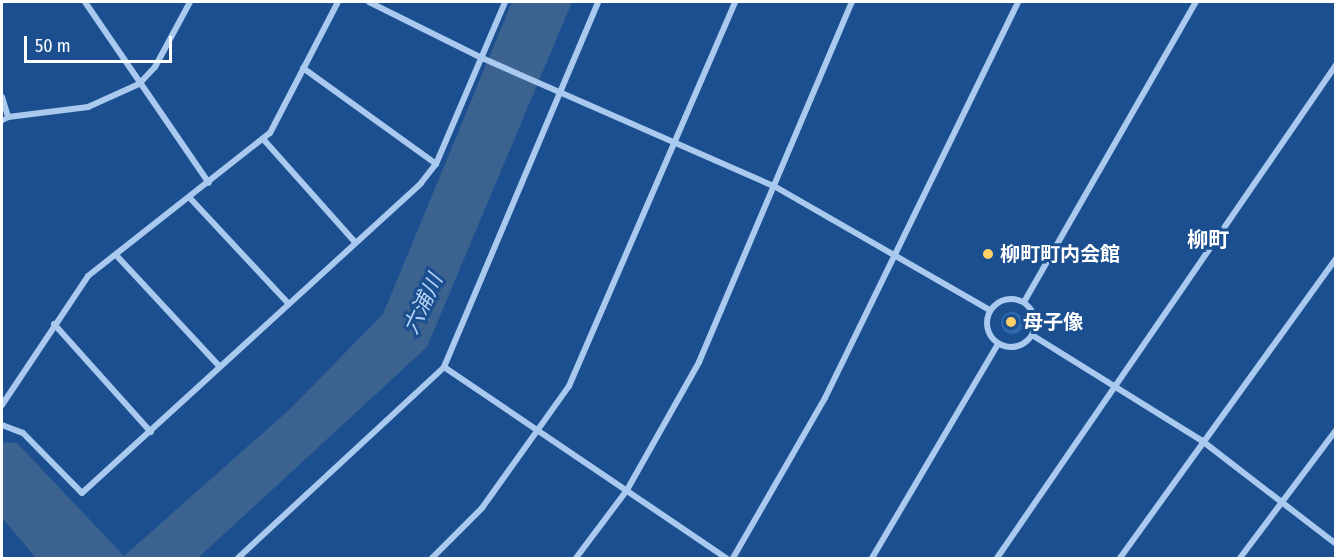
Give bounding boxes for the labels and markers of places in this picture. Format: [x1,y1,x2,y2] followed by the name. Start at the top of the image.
[1000,242,1120,266] place label: 柳町町内会館
[981,247,995,261] marker: 柳町町内会館
[1023,310,1083,334] place label: 母子像
[1004,315,1018,329] marker: 母子像

